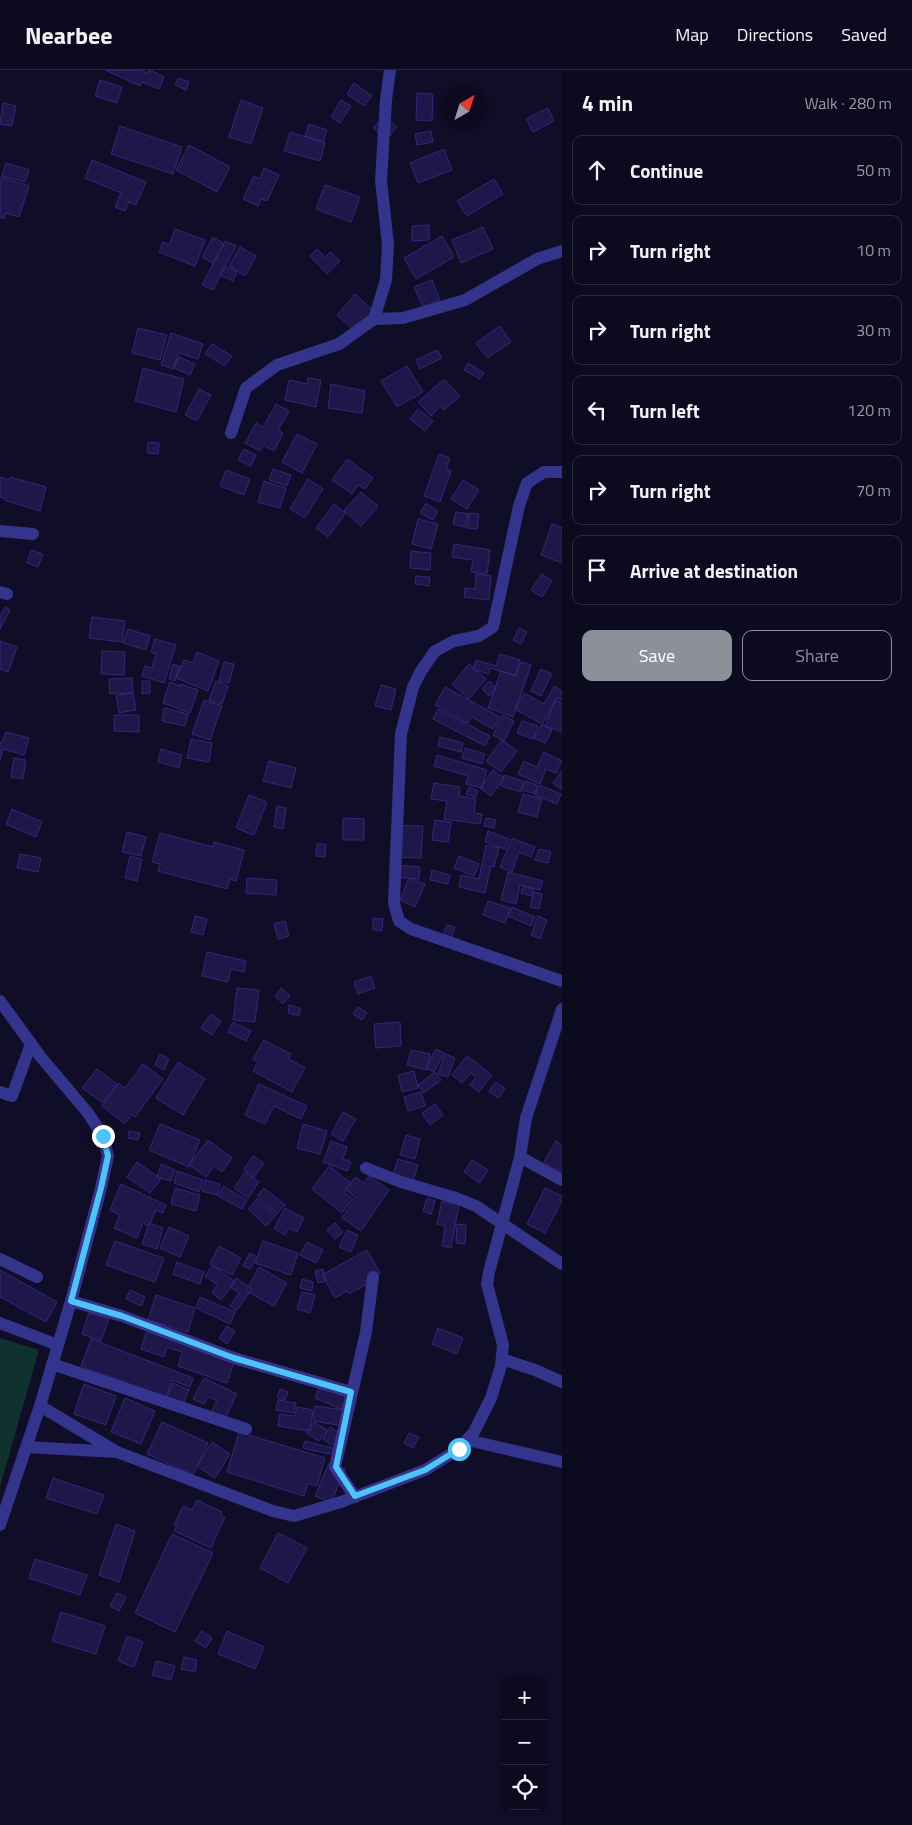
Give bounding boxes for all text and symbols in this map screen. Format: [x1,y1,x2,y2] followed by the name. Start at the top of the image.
[25,17,112,53] text: Nearbee
[675,21,709,48] text: Map
[737,21,813,48] text: Directions
[841,21,887,48] text: Saved
[442,85,487,130] north arrow
[582,87,633,119] text: 4 min
[804,91,892,115] text: Walk · 280 m
[583,156,611,184] icon: ahead
[630,156,703,185] text: Continue
[856,158,891,182] text: 50 m
[583,236,611,264] icon: right
[630,236,711,265] text: Turn right
[856,238,891,262] text: 10 m
[583,316,611,344] icon: right
[630,316,711,345] text: Turn right
[856,318,891,342] text: 30 m
[583,396,611,424] icon: left
[630,396,700,425] text: Turn left
[847,398,891,422] text: 120 m
[583,476,611,504] icon: right
[630,476,711,505] text: Turn right
[856,478,891,502] text: 70 m
[583,556,611,584] icon: arrive
[630,556,798,585] text: Arrive at destination
[582,630,732,681] button: Save
[742,630,892,681] button: Share
[92,1125,115,1148] route end
[448,1438,471,1461] route start
[502,1675,547,1810] map controls
[502,1675,547,1720] button: +
[502,1720,547,1765] button: −
[502,1765,547,1810] button: locate

